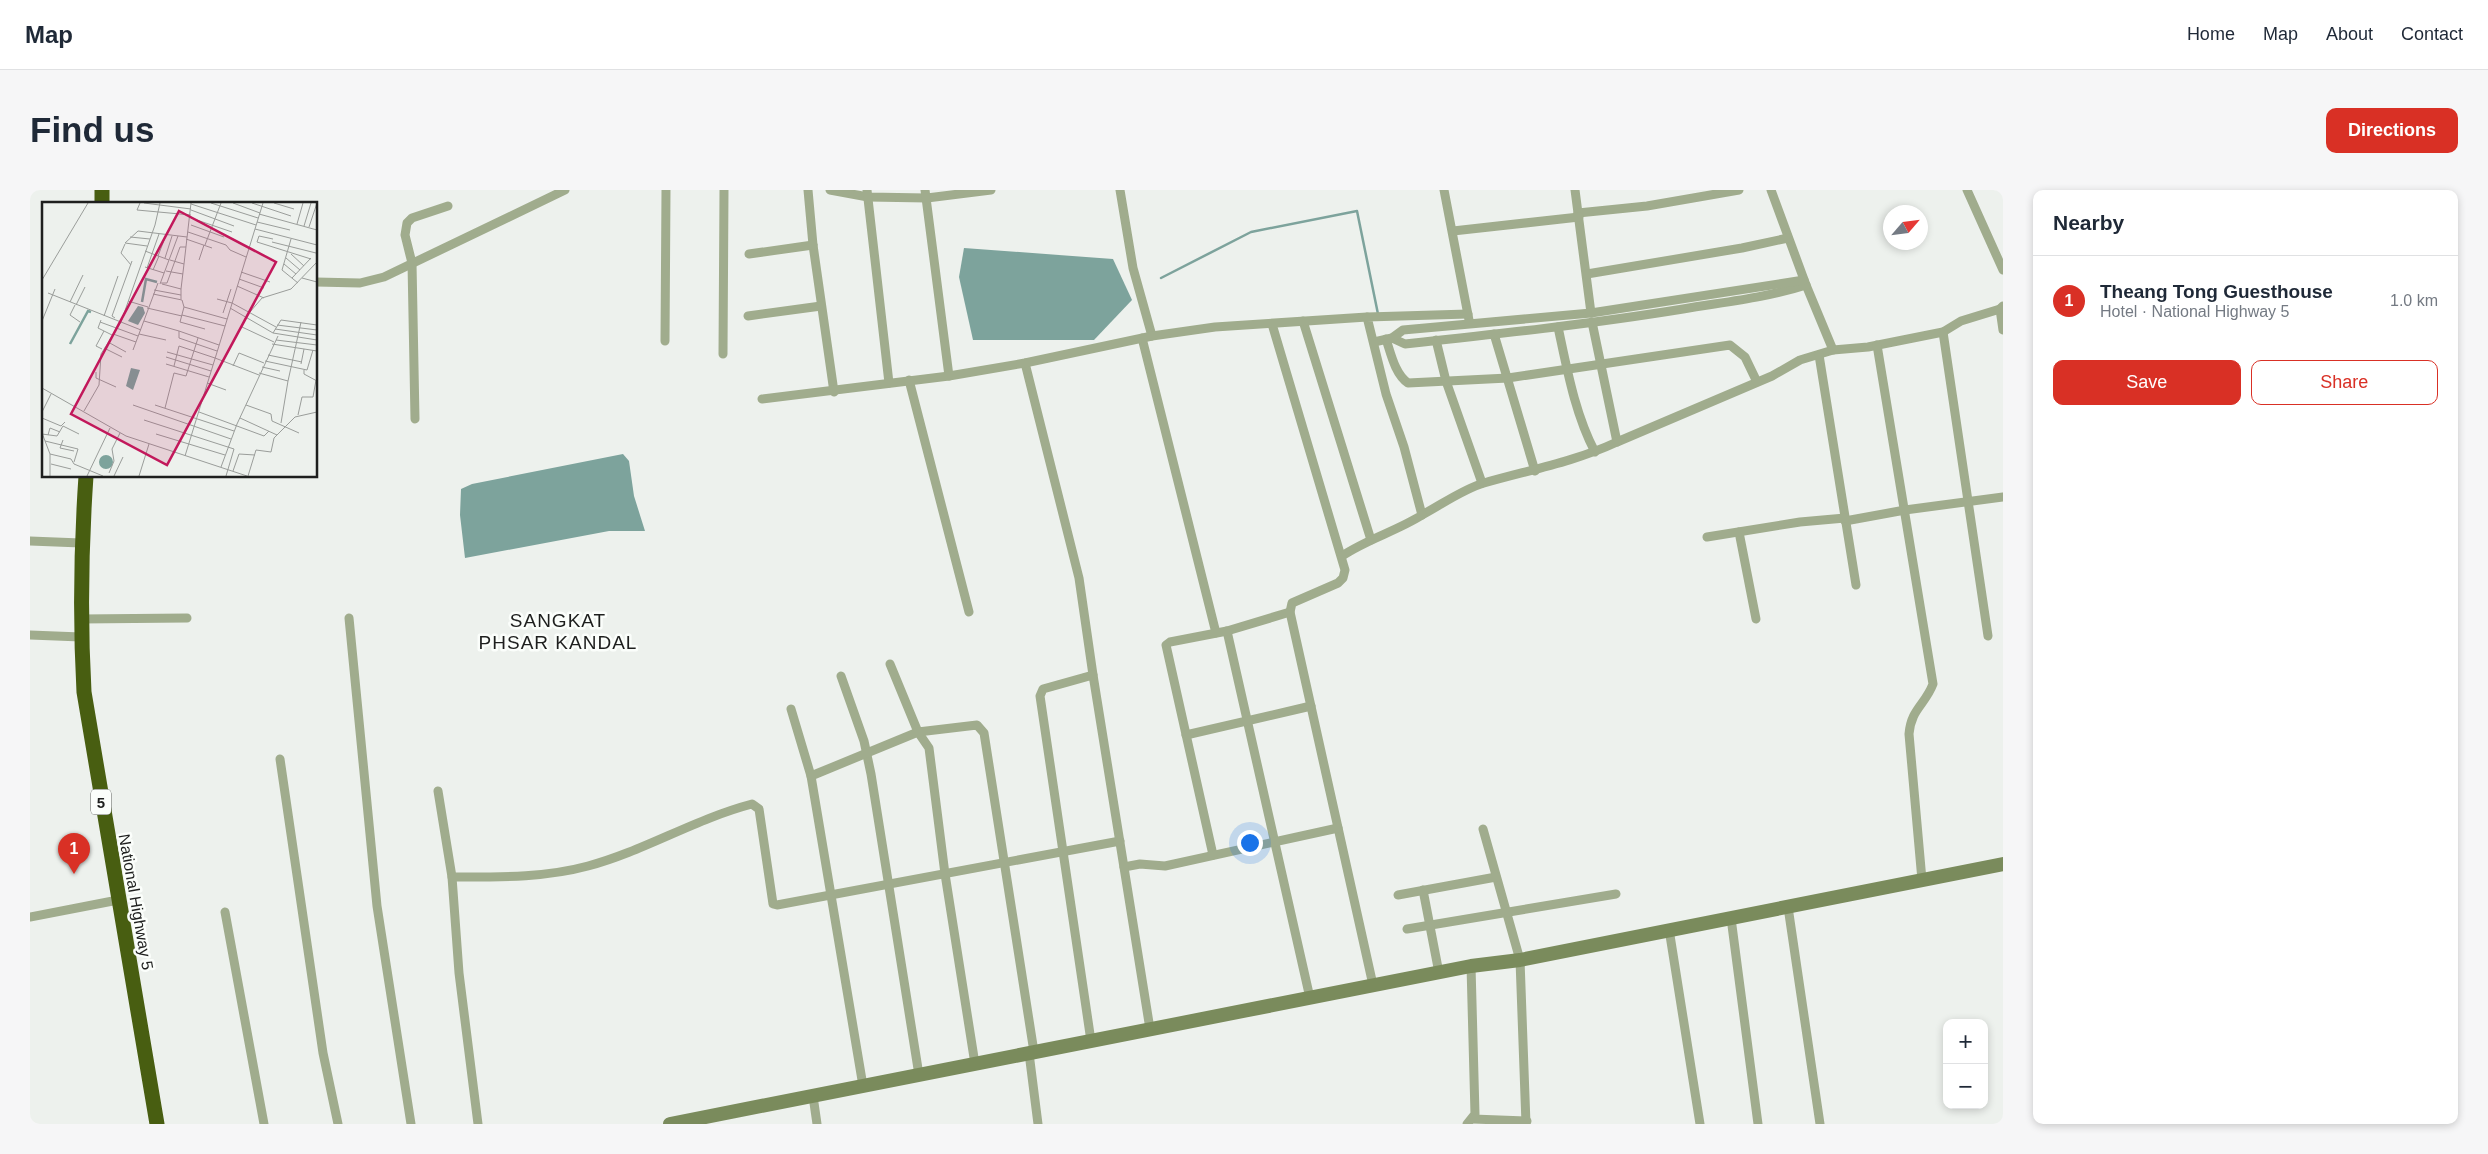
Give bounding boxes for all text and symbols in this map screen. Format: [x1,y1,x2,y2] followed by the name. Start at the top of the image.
[25,21,73,48] text: Map
[2187,24,2235,44] text: Home
[2263,24,2298,44] text: Map
[2326,24,2373,44] text: About
[2401,24,2463,44] text: Contact
[2326,108,2458,153] button: Directions
[30,110,154,149] text: Find us
[42,202,318,478] inset map
[1883,205,1928,250] north arrow
[2053,211,2124,234] text: Nearby
[2100,281,2333,302] text: Theang Tong Guesthouse
[2065,292,2073,309] text: 1
[2390,292,2438,309] text: 1.0 km
[2100,303,2289,320] text: Hotel · National Highway 5
[2053,360,2241,405] button: Save
[2251,360,2438,405] button: Share
[479,610,637,653] district label: SANGKAT PHSAR KANDAL
[91,790,111,814] road number: 5
[1237,830,1263,856] your location
[58,833,90,874] pin: 1
[116,833,156,971] street label: National Highway 5
[1943,1019,1988,1109] map controls
[1943,1019,1988,1064] button: +
[1943,1064,1988,1109] button: −

